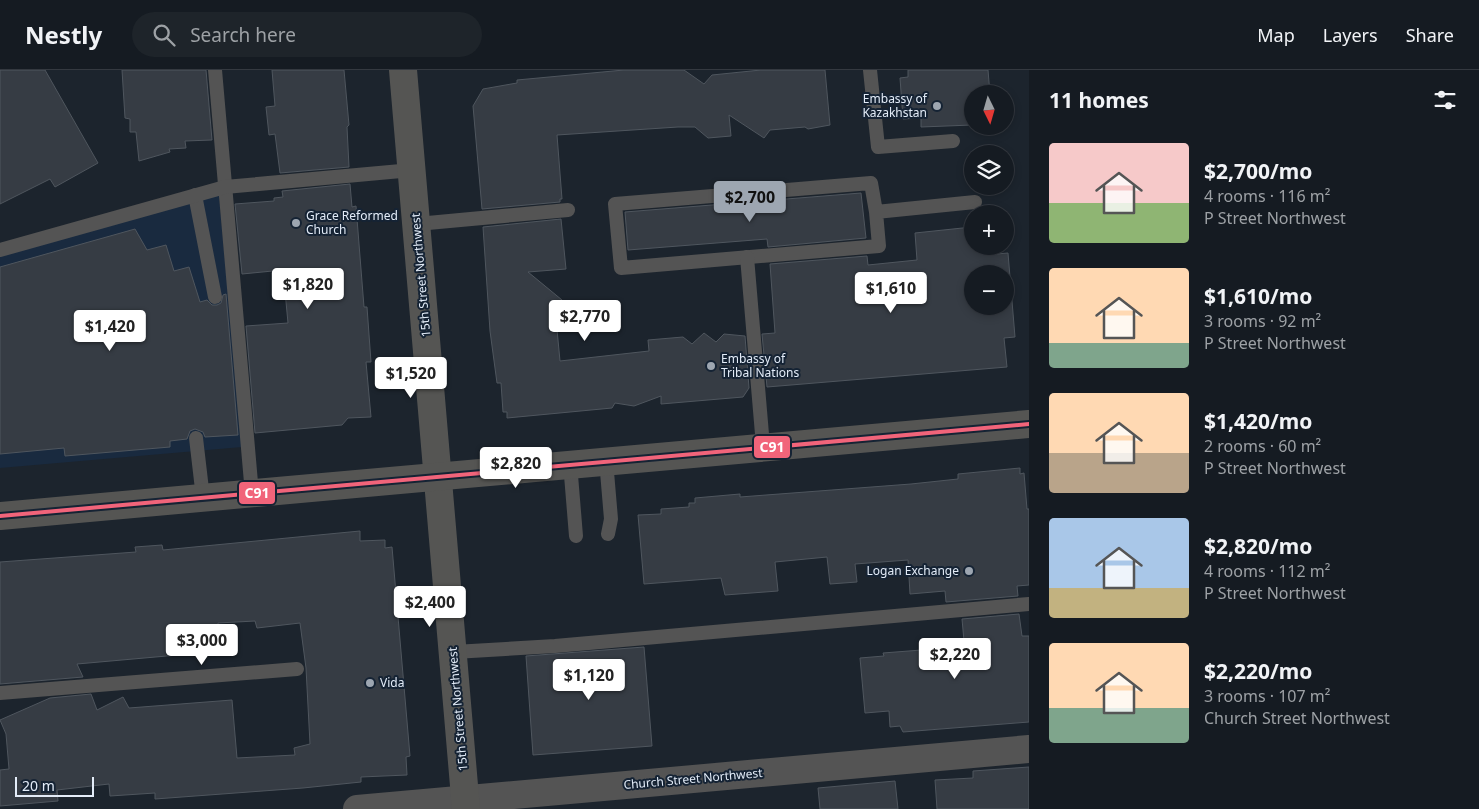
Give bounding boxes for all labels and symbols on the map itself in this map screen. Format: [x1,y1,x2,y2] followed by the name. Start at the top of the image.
[964,85,1014,135] north arrow
[862,90,928,121] place label: Embassy of Kazakhstan
[931,100,943,112] marker: Embassy of Kazakhstan
[709,180,791,223] pin: $2,700
[306,207,398,238] place label: Grace Reformed Church
[407,212,434,338] street label: 15th Street Northwest
[290,217,302,229] marker: Grace Reformed Church
[267,268,349,310] pin: $1,820
[850,272,932,314] pin: $1,610
[544,300,626,342] pin: $2,770
[69,310,151,352] pin: $1,420
[721,350,799,381] place label: Embassy of Tribal Nations
[370,356,452,399] pin: $1,520
[705,360,717,372] marker: Embassy of Tribal Nations
[753,435,791,459] line badge: C91
[759,437,785,456] text: C91
[475,446,557,489] pin: $2,820
[238,481,276,505] line badge: C91
[244,483,270,502] text: C91
[867,562,959,579] place label: Logan Exchange
[963,565,975,577] marker: Logan Exchange
[389,586,471,628] pin: $2,400
[161,624,243,666] pin: $3,000
[914,638,996,680] pin: $2,220
[444,646,471,772] street label: 15th Street Northwest
[548,658,630,701] pin: $1,120
[380,674,404,691] place label: Vida
[364,677,376,689] marker: Vida
[623,764,764,793] street label: Church Street Northwest
[15,774,94,797] scale bar

